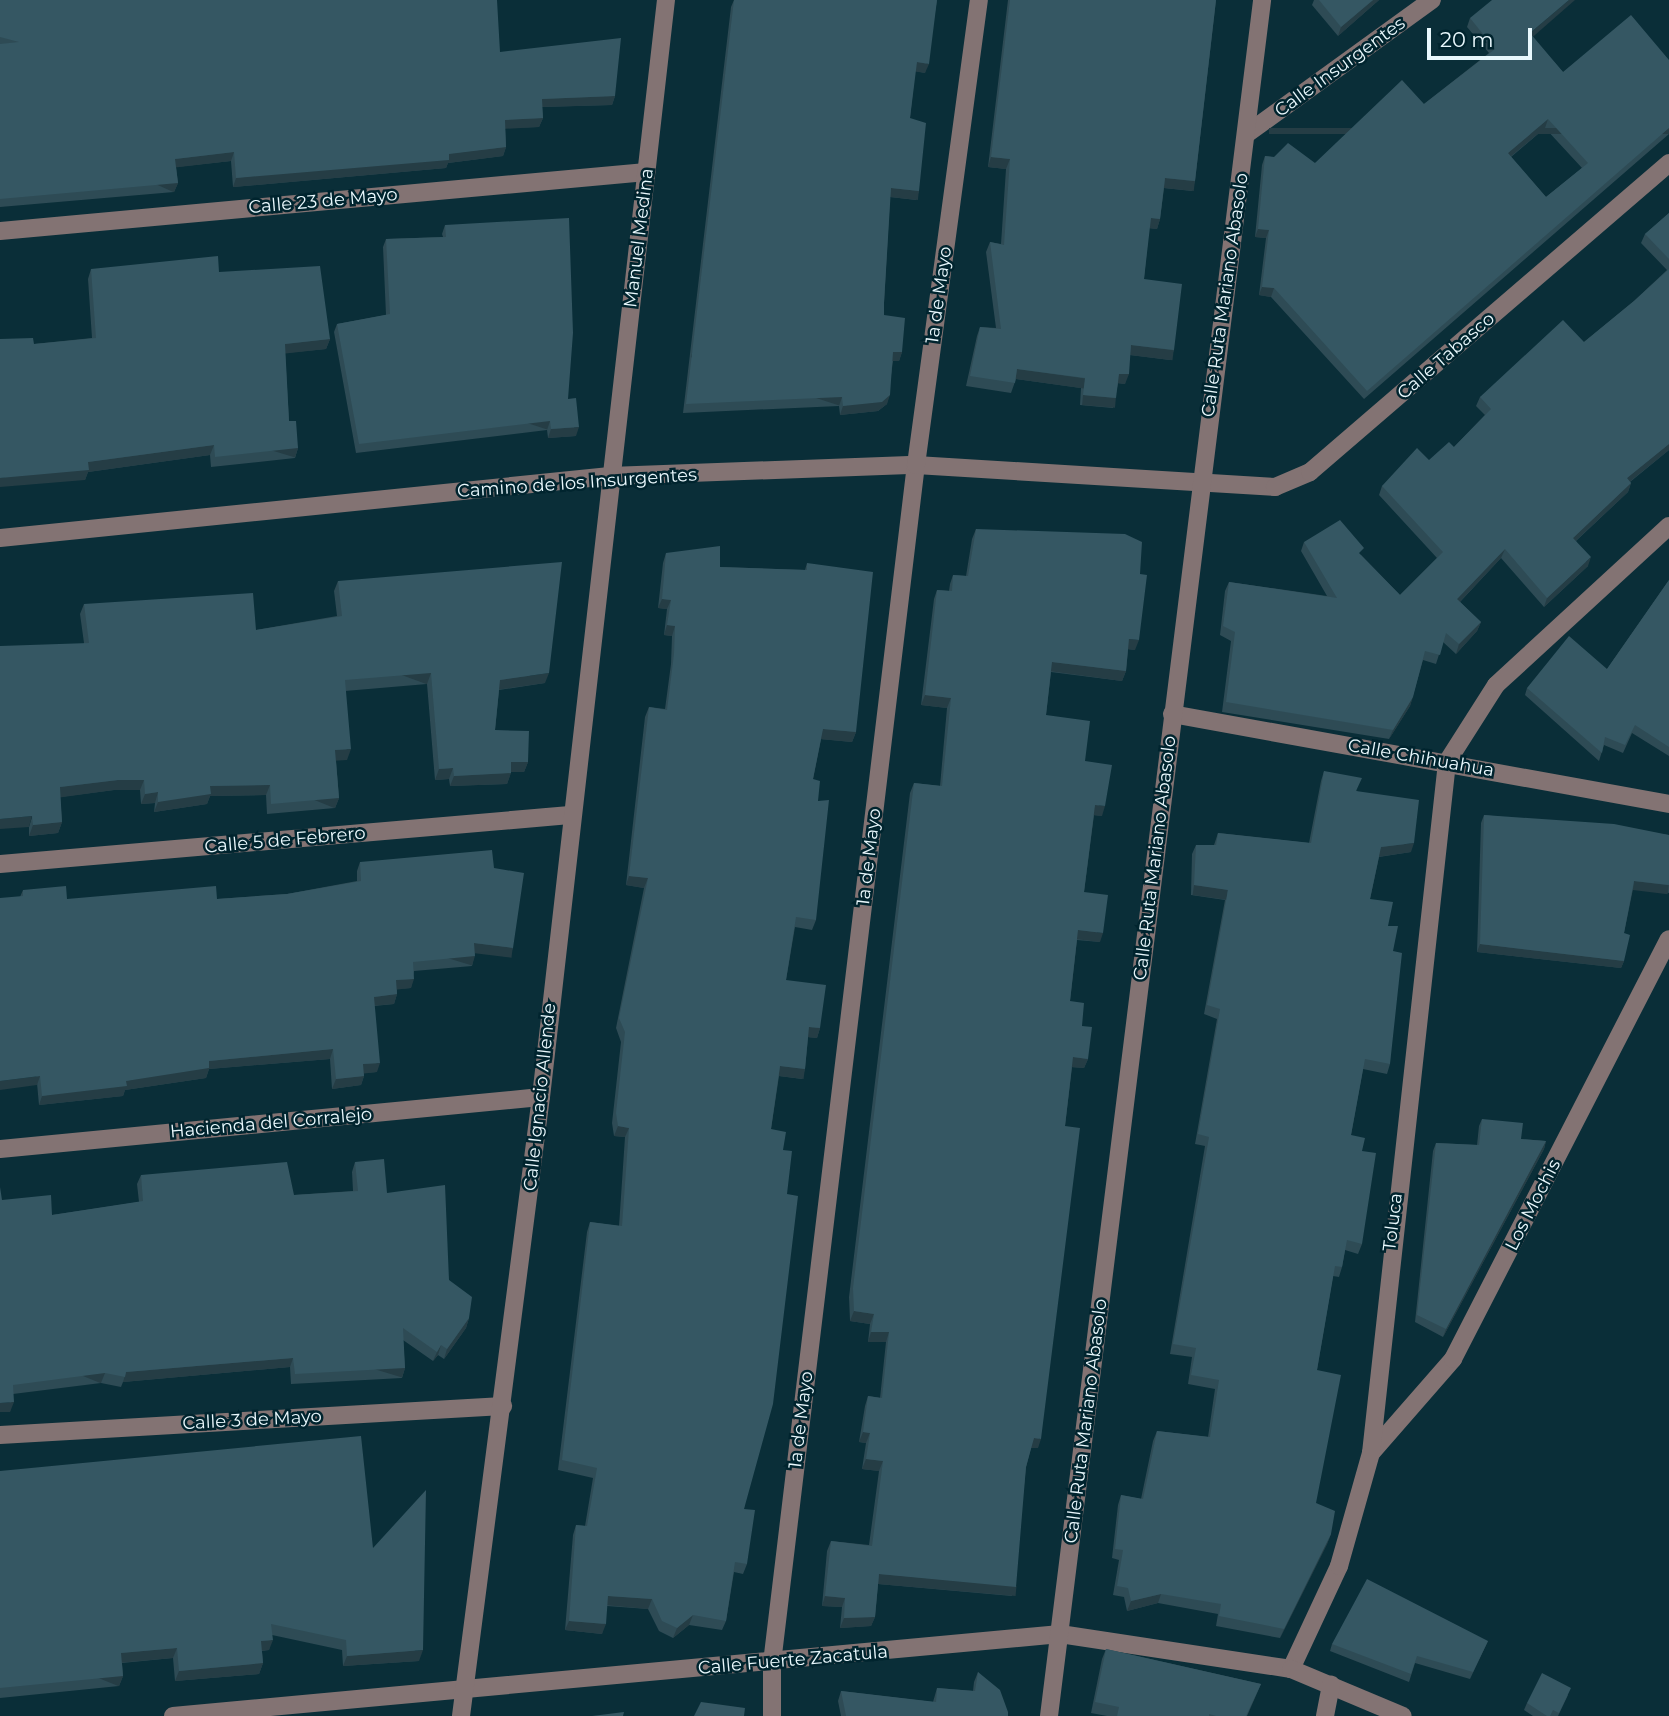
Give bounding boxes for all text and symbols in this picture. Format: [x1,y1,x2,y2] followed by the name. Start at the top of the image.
[1271,12,1409,122] street label: Calle Insurgentes
[1431,14,1536,58] scale bar
[1440,27,1494,52] text: 20 m
[620,167,658,309] street label: Manuel Medina
[1197,172,1253,418] street label: Calle Ruta Mariano Abasolo
[248,184,398,218] street label: Calle 23 de Mayo
[921,245,957,345] street label: 1a de Mayo
[1393,308,1499,404] street label: Calle Tabasco
[456,464,698,502] street label: Camino de los Insurgentes
[1129,734,1181,982] street label: Calle Ruta Mariano Abasolo
[1346,735,1496,781] street label: Calle Chihuahua
[852,807,886,907] street label: 1a de Mayo
[204,822,366,858] street label: Calle 5 de Febrero
[519,1002,561,1192] street label: Calle Ignacio Allende
[169,1103,373,1143] street label: Hacienda del Corralejo
[1501,1156,1565,1254] street label: Los Mochis
[1379,1192,1407,1252] street label: Toluca
[1060,1297,1112,1545] street label: Calle Ruta Mariano Abasolo
[784,1370,818,1470] street label: 1a de Mayo
[182,1406,322,1434] street label: Calle 3 de Mayo
[697,1641,889,1679] street label: Calle Fuerte Zacatula

